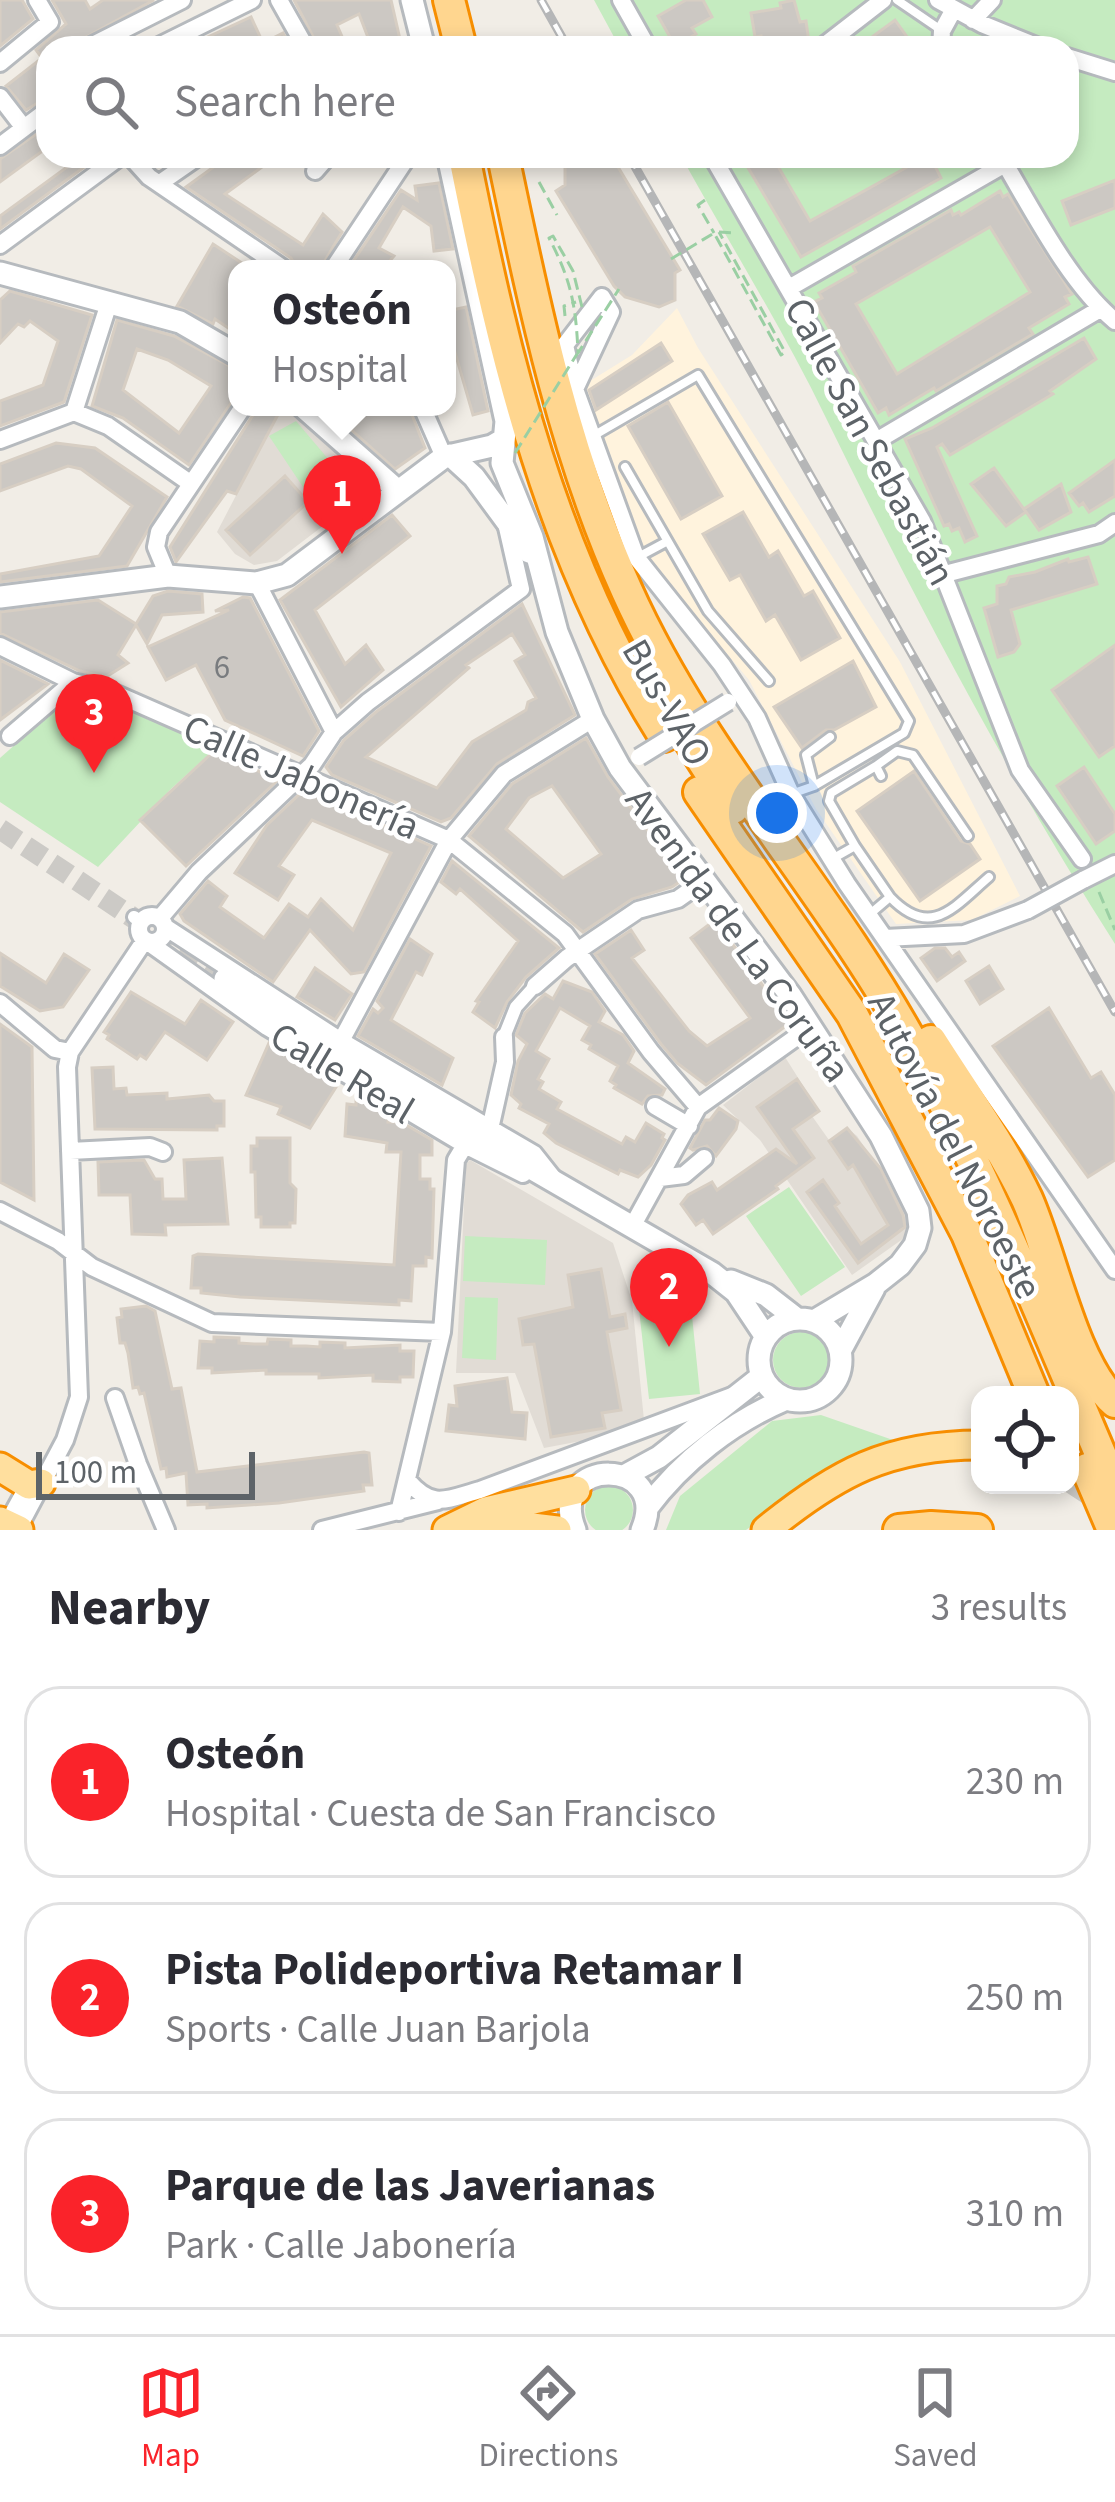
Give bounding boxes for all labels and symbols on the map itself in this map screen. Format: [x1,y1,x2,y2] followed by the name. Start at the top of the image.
[770,288,969,596] street label: Calle San Sebastián
[303,455,381,554] pin: 1
[607,629,725,777] street label: Bus-VAO
[214,644,230,691] house number: 6
[55,674,133,773] pin: 3
[174,701,428,855] street label: Calle Jabonería
[611,776,864,1094] street label: Avenida de La Coruña
[747,783,807,843] your location
[853,983,1056,1309] street label: Autovía del Noroeste
[259,1009,425,1139] street label: Calle Real
[630,1248,708,1347] pin: 2
[36,1446,255,1499] scale bar

